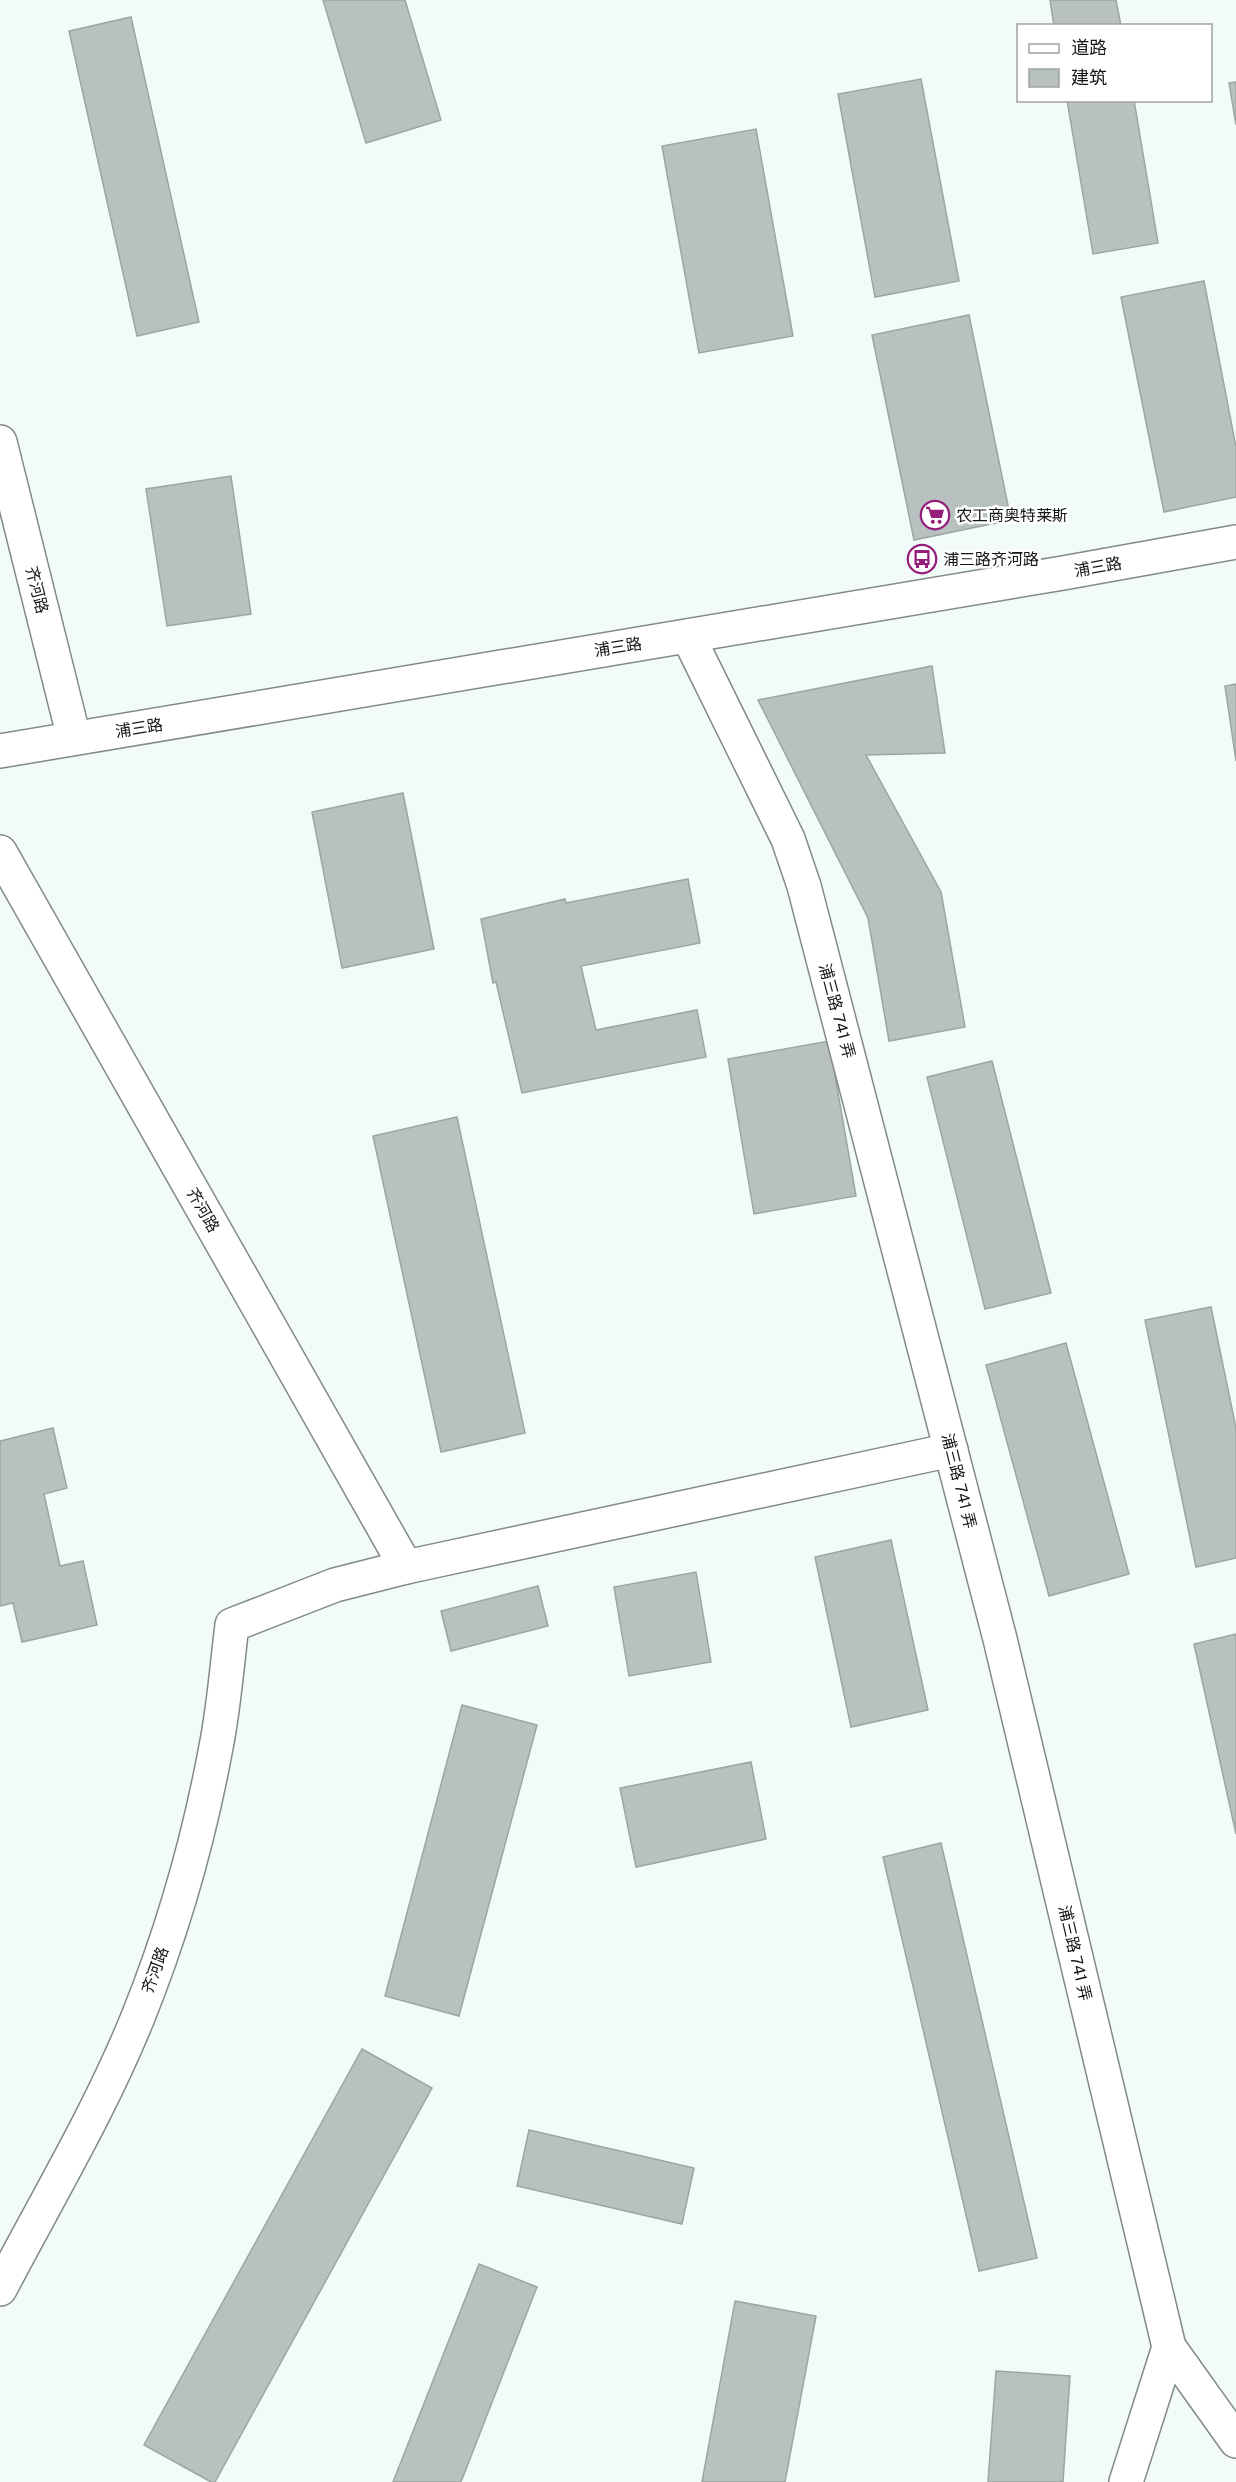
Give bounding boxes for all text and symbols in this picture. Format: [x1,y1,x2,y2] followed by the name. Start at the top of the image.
[1017,24,1212,102] legend
[1071,37,1107,58] text: 道路
[1071,67,1107,88] text: 建筑
[919,499,951,531] supermarket icon: 农工商奥特莱斯
[956,506,1068,525] place label: 农工商奥特莱斯
[906,543,938,575] bus stop icon: 浦三路齐河路
[943,550,1039,569] place label: 浦三路齐河路
[1073,553,1123,581] street label: 浦三路
[22,564,52,616] street label: 齐河路
[593,634,643,660] street label: 浦三路
[114,715,164,741] street label: 浦三路
[815,961,859,1061] street label: 浦三路 741 弄
[183,1184,223,1236] street label: 齐河路
[938,1431,980,1531] street label: 浦三路 741 弄
[1055,1903,1095,2003] street label: 浦三路 741 弄
[138,1944,172,1996] street label: 齐河路

